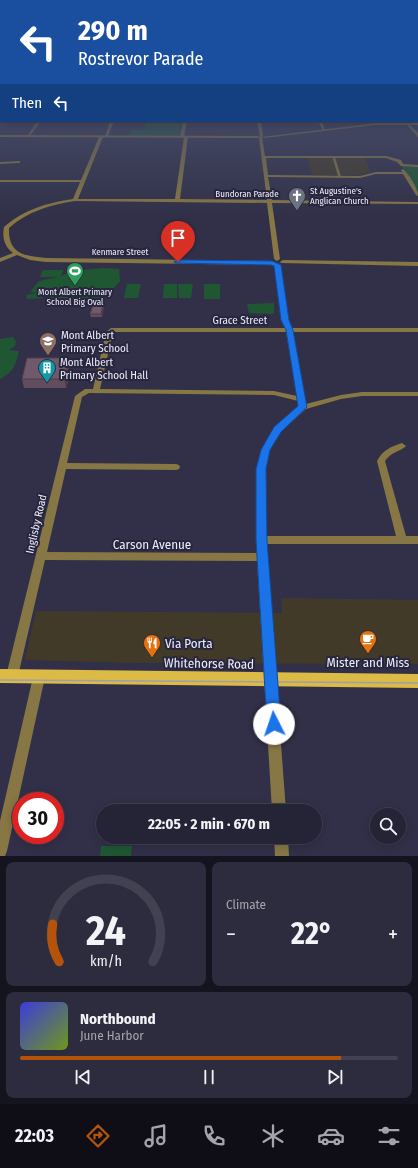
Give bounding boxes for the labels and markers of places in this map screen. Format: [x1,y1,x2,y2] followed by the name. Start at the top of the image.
[287,186,307,211] church icon: St Augustine's Anglican Church
[310,186,369,206] place label: St Augustine's Anglican Church
[161,221,195,262] pin
[65,261,85,286] sports icon: Mont Albert Primary School Big Oval
[38,287,112,307] place label: Mont Albert Primary School Big Oval
[61,329,129,355] place label: Mont Albert Primary School
[38,331,58,356] school or university icon: Mont Albert Primary School
[60,356,148,382] place label: Mont Albert Primary School Hall
[37,358,57,383] building icon: Mont Albert Primary School Hall
[358,629,378,654] cafe icon: Mister and Miss
[142,633,162,658] restaurant icon: Via Porta
[165,636,213,651] place label: Via Porta
[327,655,410,670] place label: Mister and Miss

